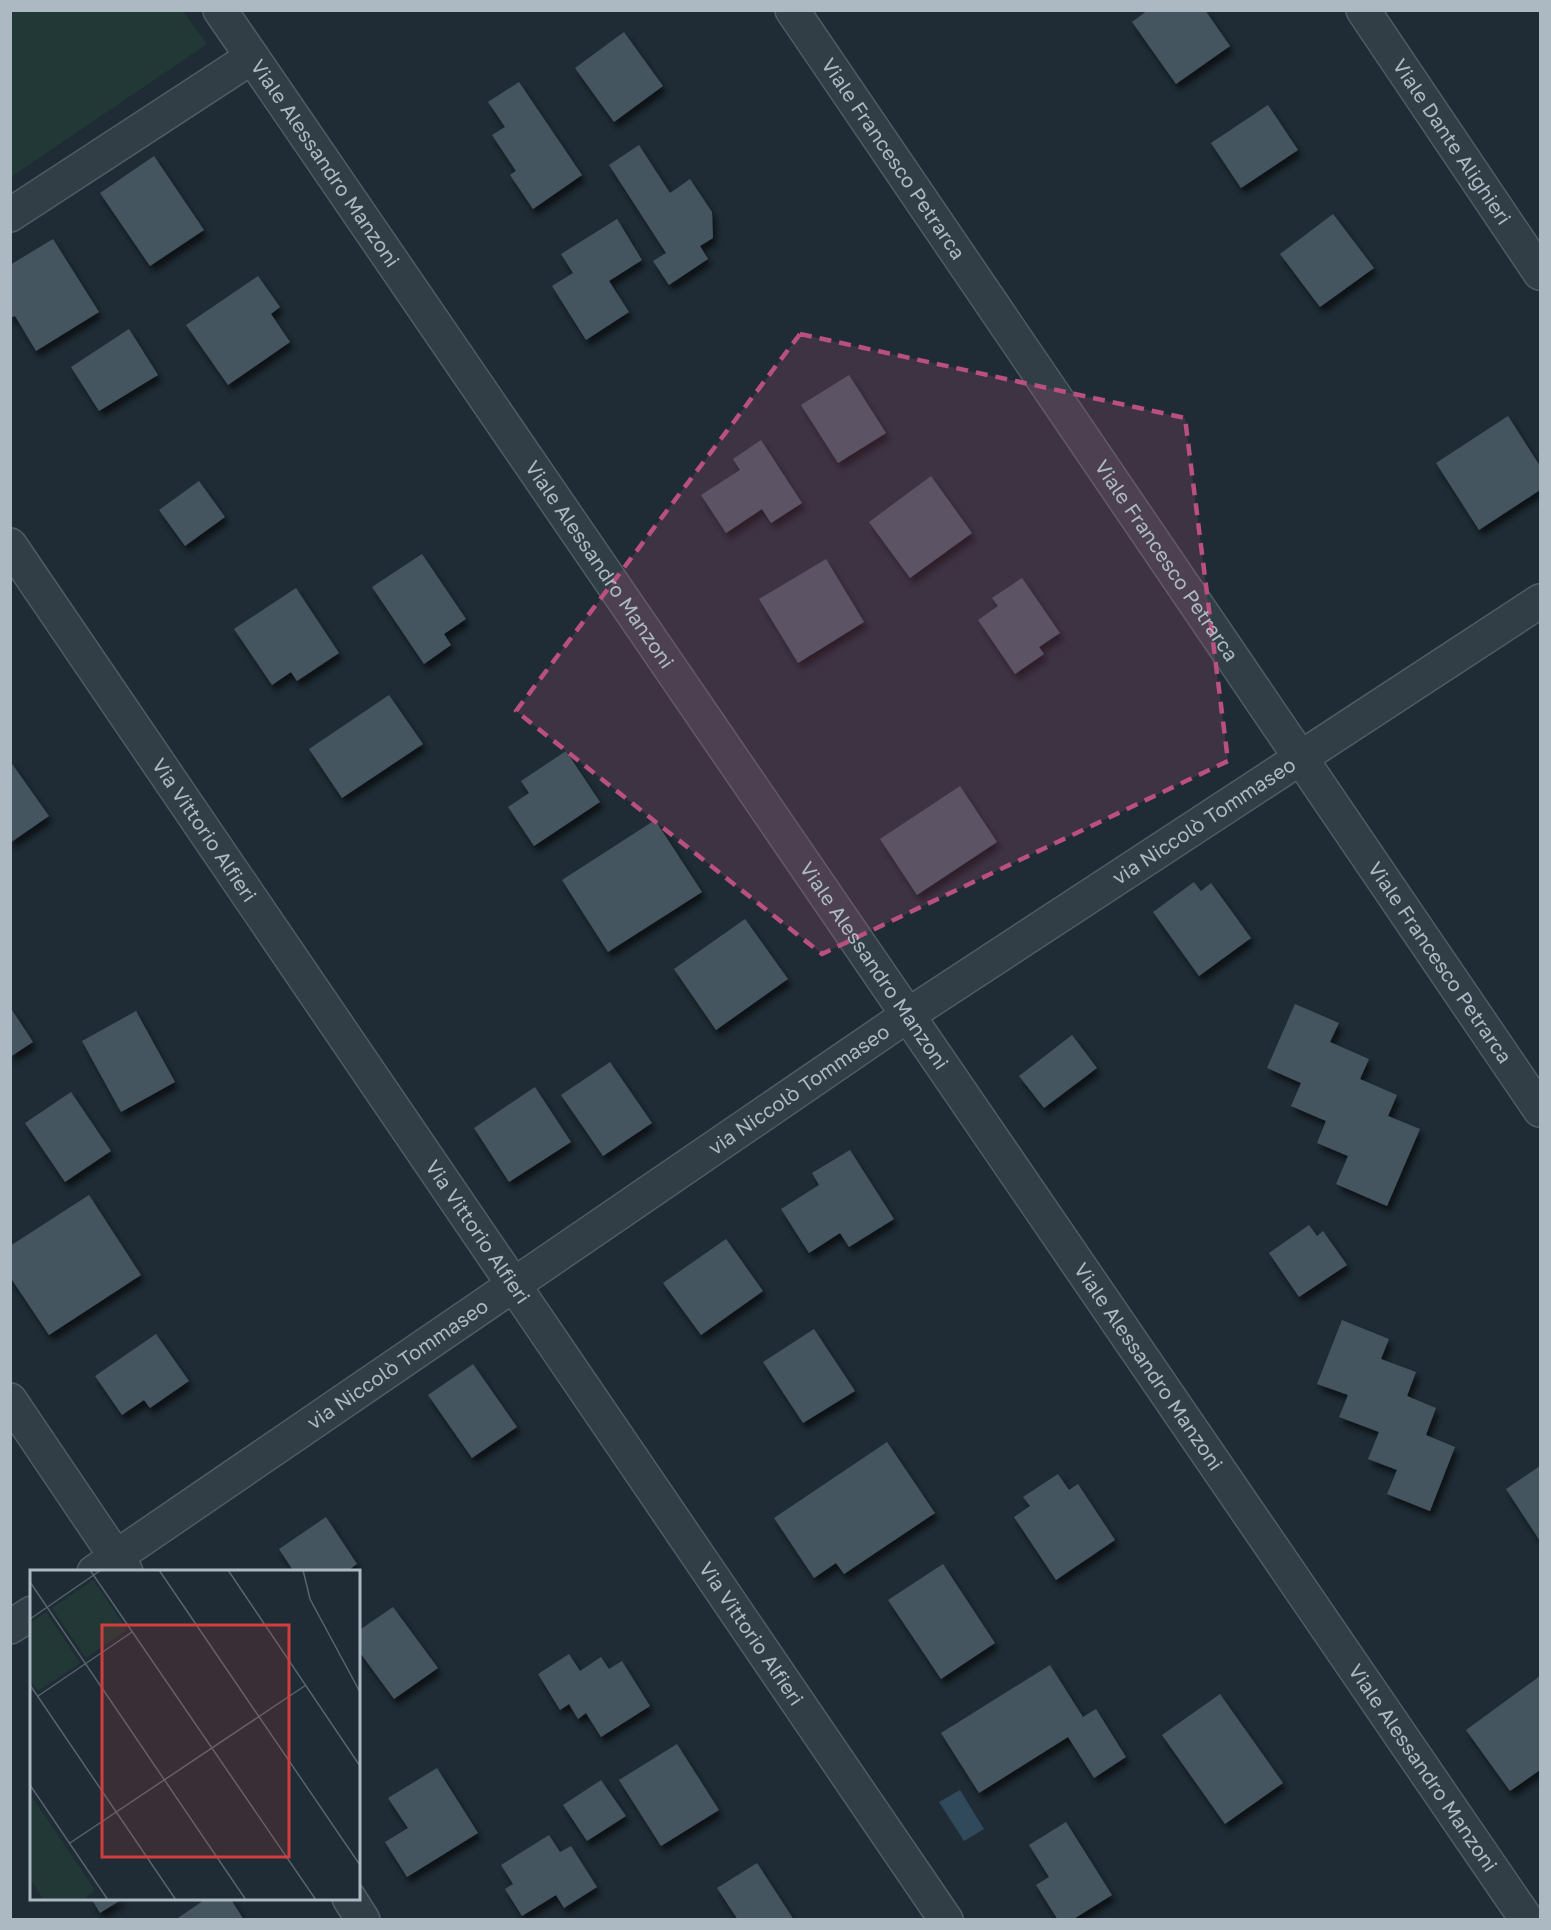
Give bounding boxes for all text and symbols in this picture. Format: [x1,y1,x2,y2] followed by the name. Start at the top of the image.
[817,53,971,264] street label: Viale Francesco Petrarca
[1388,54,1517,229] street label: Viale Dante Alighieri
[246,55,405,271] street label: Viale Alessandro Manzoni
[1090,455,1244,665] street label: Viale Francesco Petrarca
[521,456,680,672] street label: Viale Alessandro Manzoni
[1107,752,1299,889] street label: via Niccolò Tommaseo
[148,753,262,906] street label: Via Vittorio Alfieri
[795,857,954,1073] street label: Viale Alessandro Manzoni
[1364,857,1518,1067] street label: Viale Francesco Petrarca
[703,1019,893,1159] street label: via Niccolò Tommaseo
[421,1155,536,1308] street label: Via Vittorio Alfieri
[1070,1258,1229,1475] street label: Viale Alessandro Manzoni
[302,1293,492,1434] street label: via Niccolò Tommaseo
[695,1557,809,1709] street label: Via Vittorio Alfieri
[30,1570,360,1900] inset map
[1344,1659,1503,1876] street label: Viale Alessandro Manzoni

